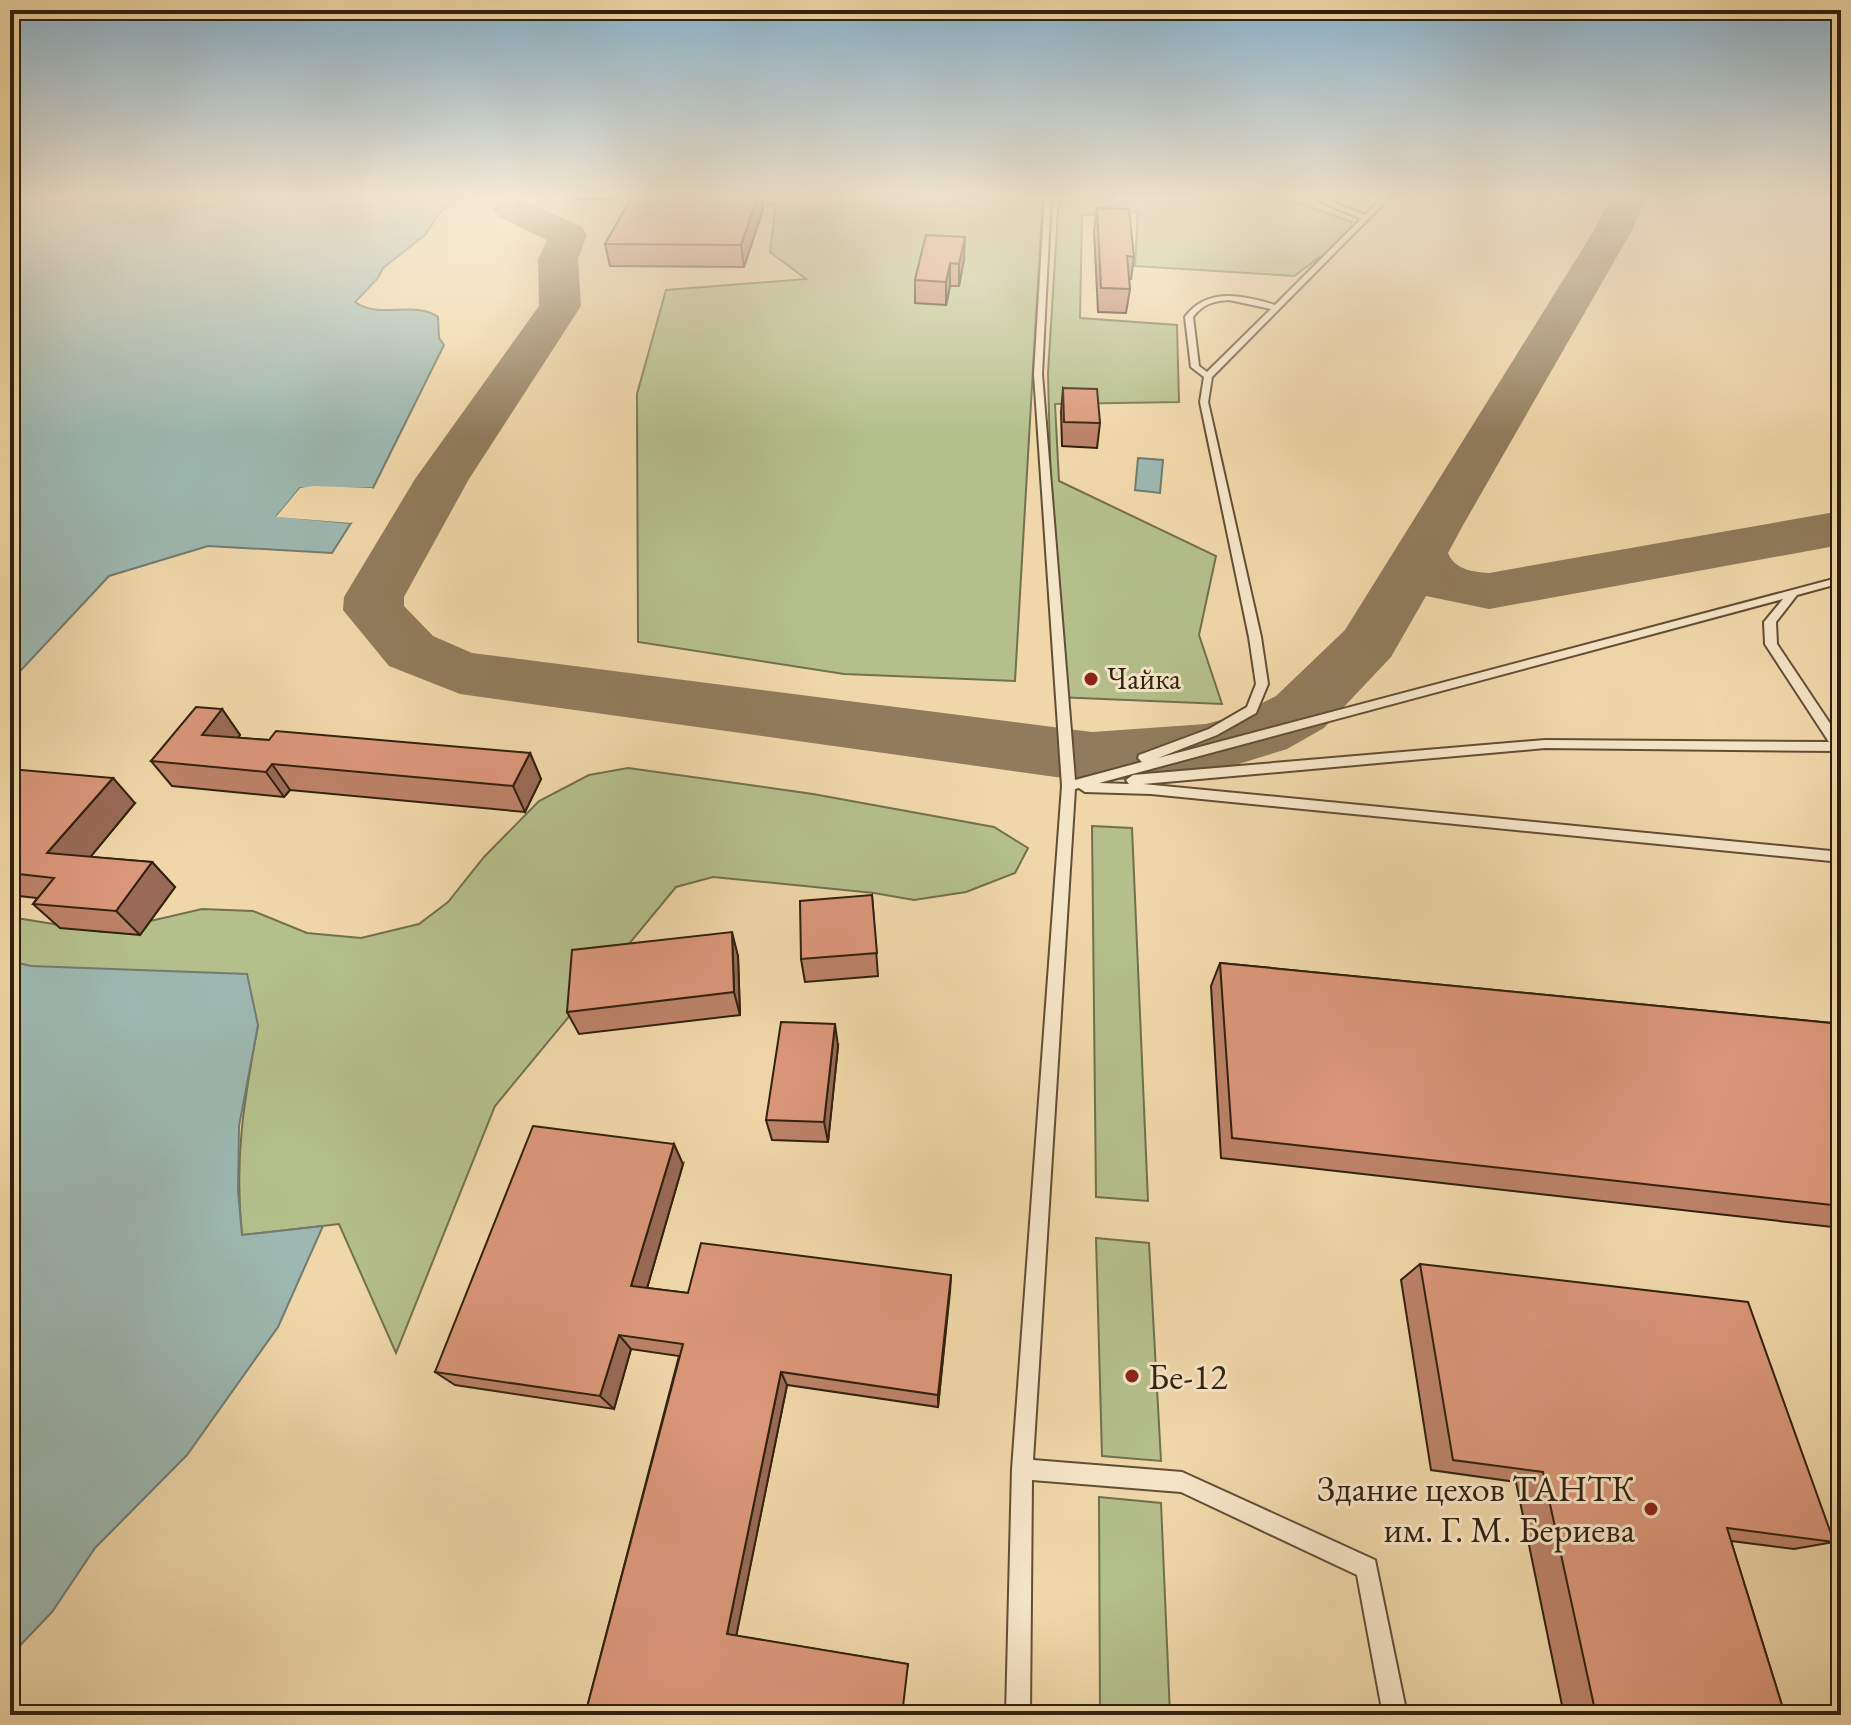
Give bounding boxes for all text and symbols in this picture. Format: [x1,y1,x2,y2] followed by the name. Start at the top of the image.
[1107,659,1181,698] place label: Чайка
[1082,670,1100,688] marker: Чайка
[1148,1353,1228,1400] place label: Бе-12
[1123,1367,1141,1385] marker: Бе-12
[1317,1465,1636,1553] place label: Здание цехов ТАНТК им. Г. М. Бериева
[1642,1500,1660,1518] marker: Здание цехов ТАНТК им. Г. М. Бериева

